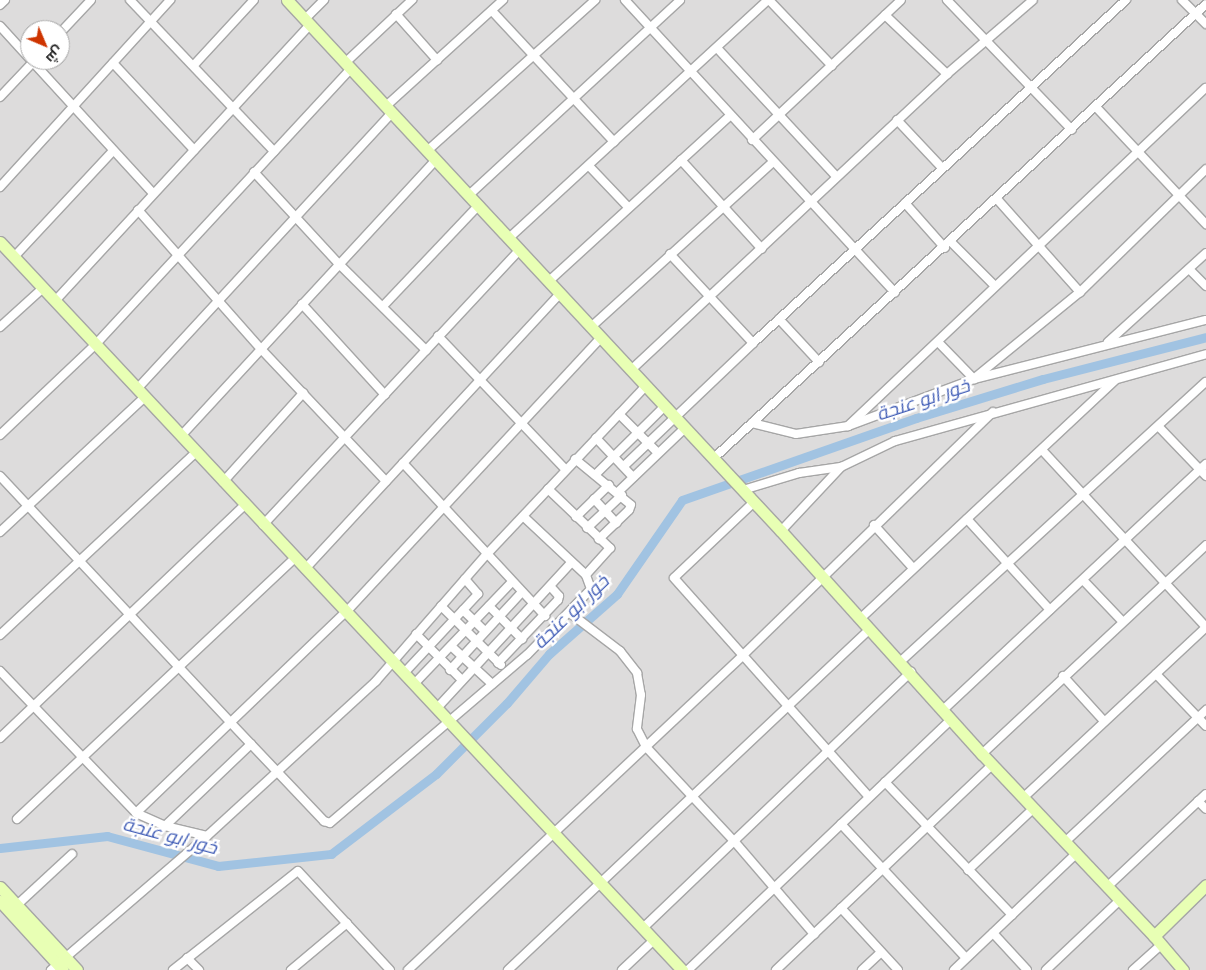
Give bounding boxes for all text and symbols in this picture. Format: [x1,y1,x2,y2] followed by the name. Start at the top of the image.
[20,20,70,70] north arrow
[42,42,68,68] text: ش
[873,374,973,426] water label: خور ابو عنجة
[528,570,614,654] water label: خور ابو عنجة
[120,812,220,860] water label: خور ابو عنجة

